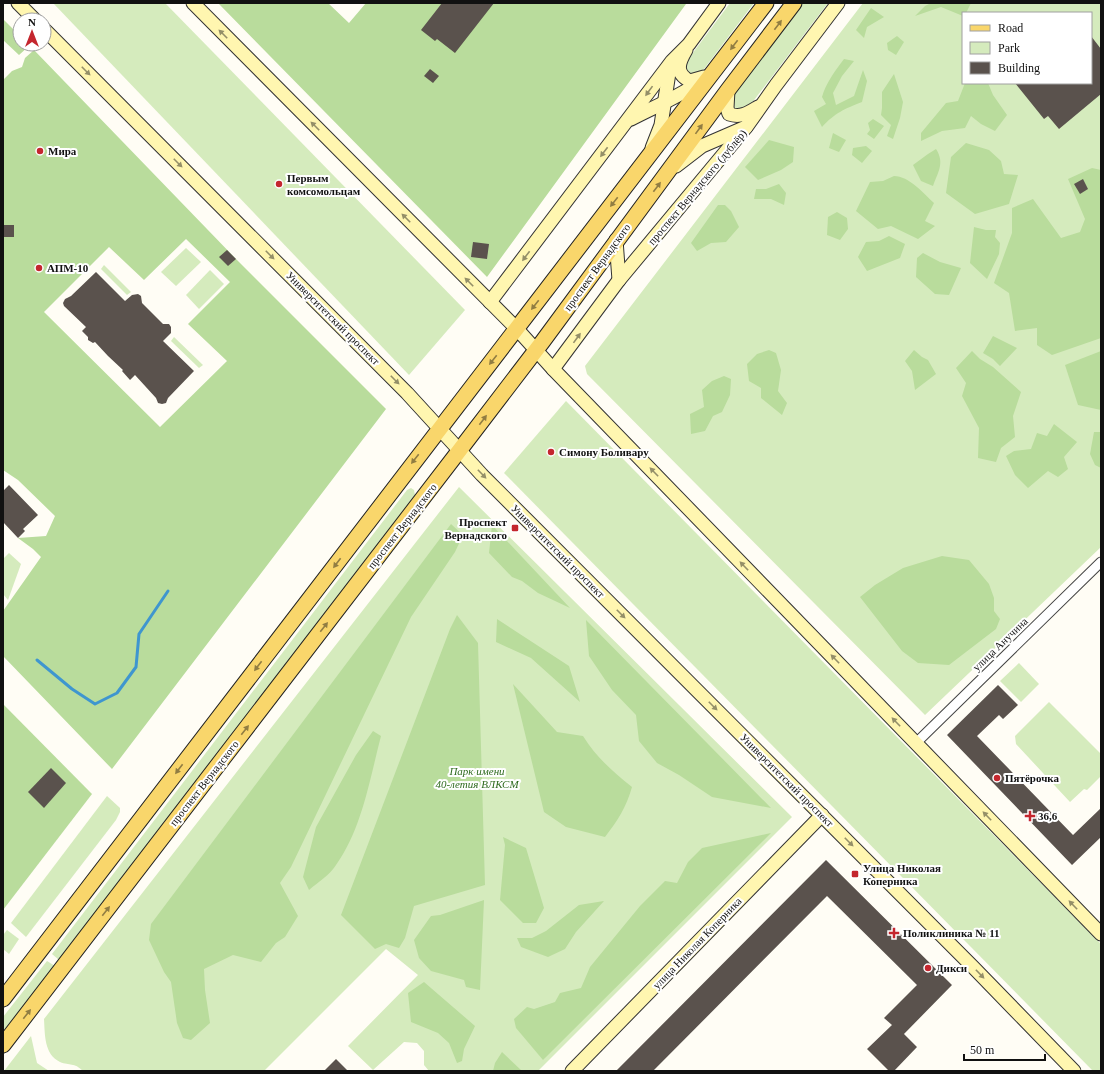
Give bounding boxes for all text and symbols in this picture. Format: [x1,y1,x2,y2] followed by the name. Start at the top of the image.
[12,12,52,52] north arrow
[962,12,1092,84] legend
[28,16,36,28] text: N
[773,20,782,31] one-way arrow
[998,21,1023,35] text: Road
[218,29,228,38] one-way arrow
[730,40,738,51] one-way arrow
[998,41,1020,55] text: Park
[998,61,1040,75] text: Building
[81,66,91,76] one-way arrow
[646,86,654,96] one-way arrow
[310,121,320,131] one-way arrow
[695,124,703,134] one-way arrow
[645,127,750,248] street label: проспект Вернадского (дублёр)
[48,145,77,157] place label: Мира
[35,146,45,156] marker: Мира
[600,147,608,158] one-way arrow
[173,158,183,168] one-way arrow
[287,172,361,197] place label: Первым комсомольцам
[274,179,284,189] marker: Первым комсомольцам
[653,181,661,192] one-way arrow
[610,197,618,208] one-way arrow
[402,213,411,223] one-way arrow
[561,221,633,313] street label: проспект Вернадского
[265,250,275,260] one-way arrow
[522,251,530,261] one-way arrow
[47,262,89,274] place label: АПМ-10
[34,263,44,273] marker: АПМ-10
[284,269,382,367] street label: Университетский проспект
[465,277,474,286] one-way arrow
[531,300,539,311] one-way arrow
[572,333,580,343] one-way arrow
[488,354,497,365] one-way arrow
[390,375,400,385] one-way arrow
[478,415,487,426] one-way arrow
[559,446,649,458] place label: Симону Боливару
[546,447,556,457] marker: Симону Боливару
[411,454,420,465] one-way arrow
[649,467,659,477] one-way arrow
[477,469,486,479] one-way arrow
[365,481,439,571] street label: проспект Вернадского
[509,502,607,600] street label: Университетский проспект
[444,516,508,541] place label: Проспект Вернадского
[510,523,520,533] marker: Проспект Вернадского
[332,557,341,568] one-way arrow
[739,561,749,571] one-way arrow
[616,609,626,619] one-way arrow
[970,615,1030,673] street label: улица Анучина
[320,622,328,632] one-way arrow
[830,654,840,664] one-way arrow
[253,660,262,671] one-way arrow
[708,701,718,711] one-way arrow
[892,717,901,728] one-way arrow
[241,725,249,735] one-way arrow
[738,731,836,829] street label: Университетский проспект
[167,738,241,828] street label: проспект Вернадского
[174,764,183,775] one-way arrow
[435,765,519,790] park label: Парк имени 40-летия ВЛКСМ
[1005,772,1060,784] place label: Пятёрочка
[992,773,1002,783] marker: Пятёрочка
[1038,810,1058,822] place label: 36,6
[982,811,992,821] one-way arrow
[1025,811,1035,821] marker: 36,6
[844,838,854,847] one-way arrow
[863,862,941,887] place label: Улица Николая Коперника
[850,869,860,879] marker: Улица Николая Коперника
[650,895,744,991] street label: улица Николая Коперника
[1068,900,1078,910] one-way arrow
[102,905,110,916] one-way arrow
[888,927,900,939] marker: Поликлиника № 11
[903,927,1000,939] place label: Поликлиника № 11
[936,962,968,974] place label: Дикси
[923,963,933,973] marker: Дикси
[976,969,985,979] one-way arrow
[23,1008,31,1019] one-way arrow
[964,1036,1045,1062] scale bar
[970,1043,995,1057] text: 50 m

